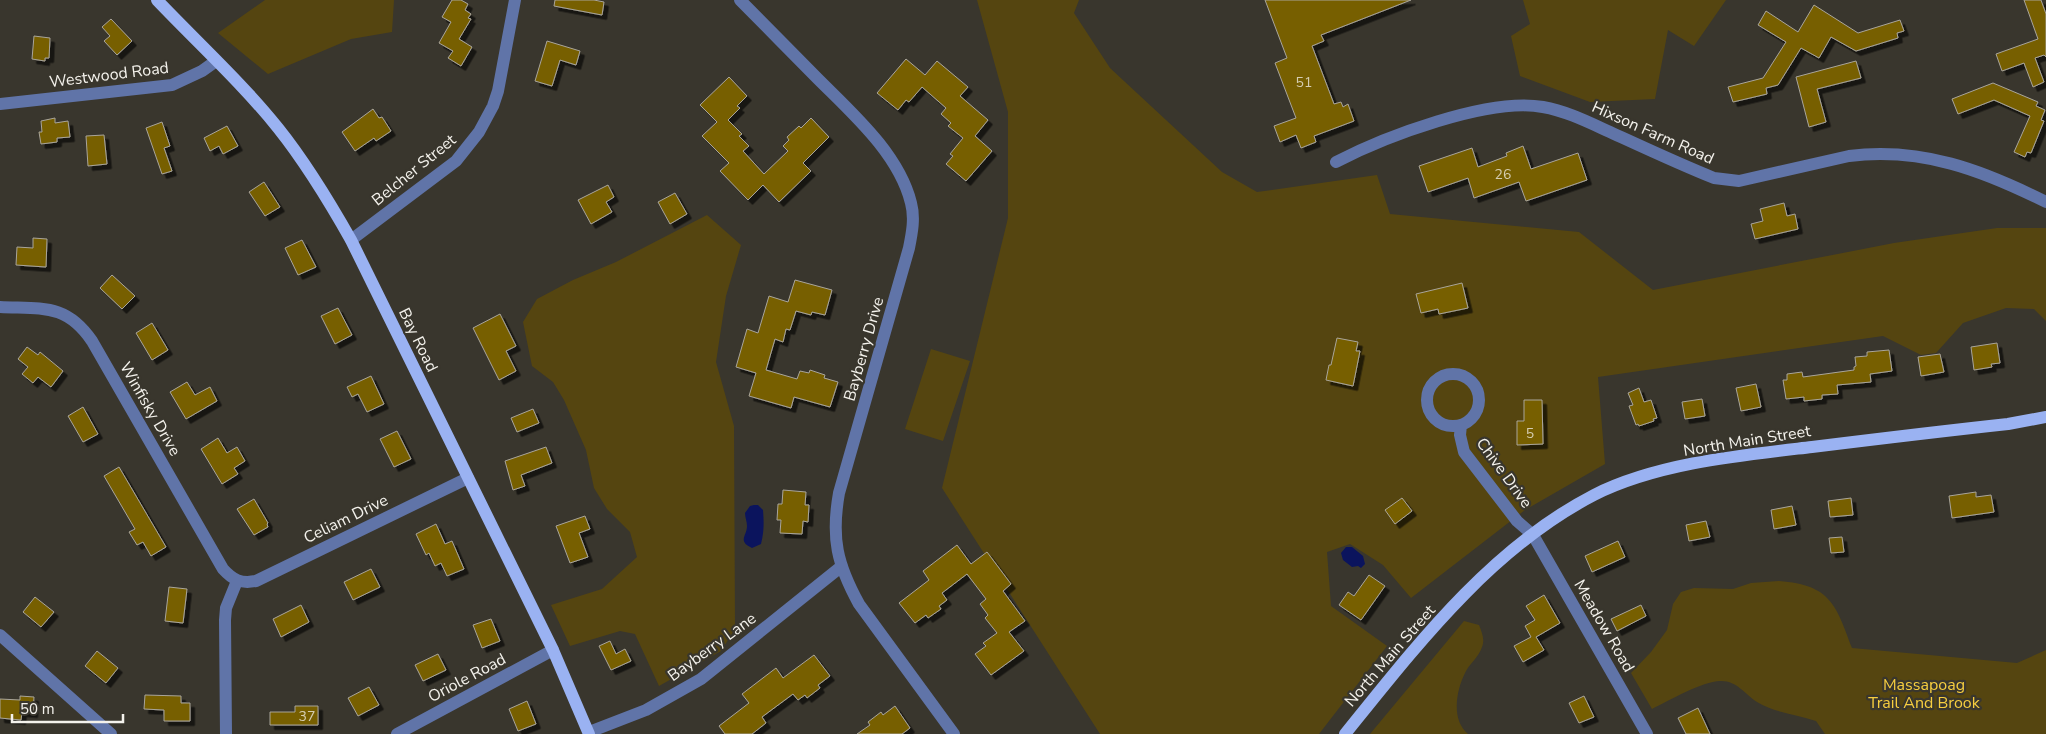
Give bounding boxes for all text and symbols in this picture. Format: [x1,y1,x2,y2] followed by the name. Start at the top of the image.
[48,57,170,93] street label: Westwood Road
[1296,73,1312,92] house number: 51
[1588,96,1718,170] street label: Hixson Farm Road
[367,129,461,211] street label: Belcher Street
[1495,165,1511,184] house number: 26
[839,294,889,404] street label: Bayberry Drive
[393,304,443,376] street label: Bay Road
[114,358,186,460] street label: Winfisky Drive
[1682,420,1813,462] street label: North Main Street
[1526,424,1534,443] house number: 5
[1471,433,1537,513] street label: Chive Drive
[300,489,392,549] street label: Celiam Drive
[1569,576,1639,676] street label: Meadow Road
[1340,600,1441,712] street label: North Main Street
[663,607,761,687] street label: Bayberry Lane
[424,648,510,708] street label: Oriole Road
[1868,674,1981,714] park label: Massapoag Trail And Brook
[12,692,124,724] scale bar
[20,699,55,719] text: 50 m
[299,707,315,726] house number: 37

